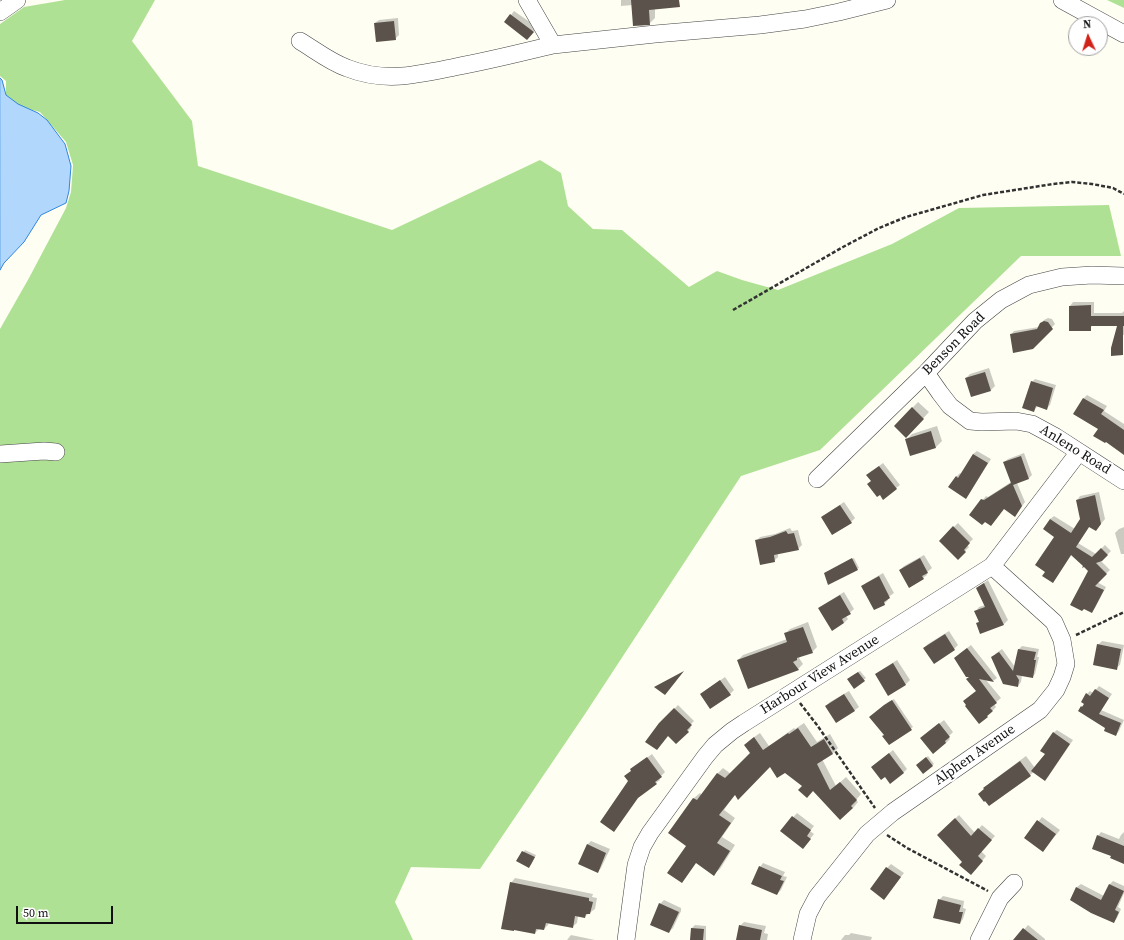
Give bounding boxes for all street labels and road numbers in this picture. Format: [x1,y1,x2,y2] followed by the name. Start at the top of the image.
[919,309,989,379] street label: Benson Road
[1037,422,1113,478] street label: Anleno Road
[758,632,882,718] street label: Harbour View Avenue
[931,721,1019,789] street label: Alphen Avenue

